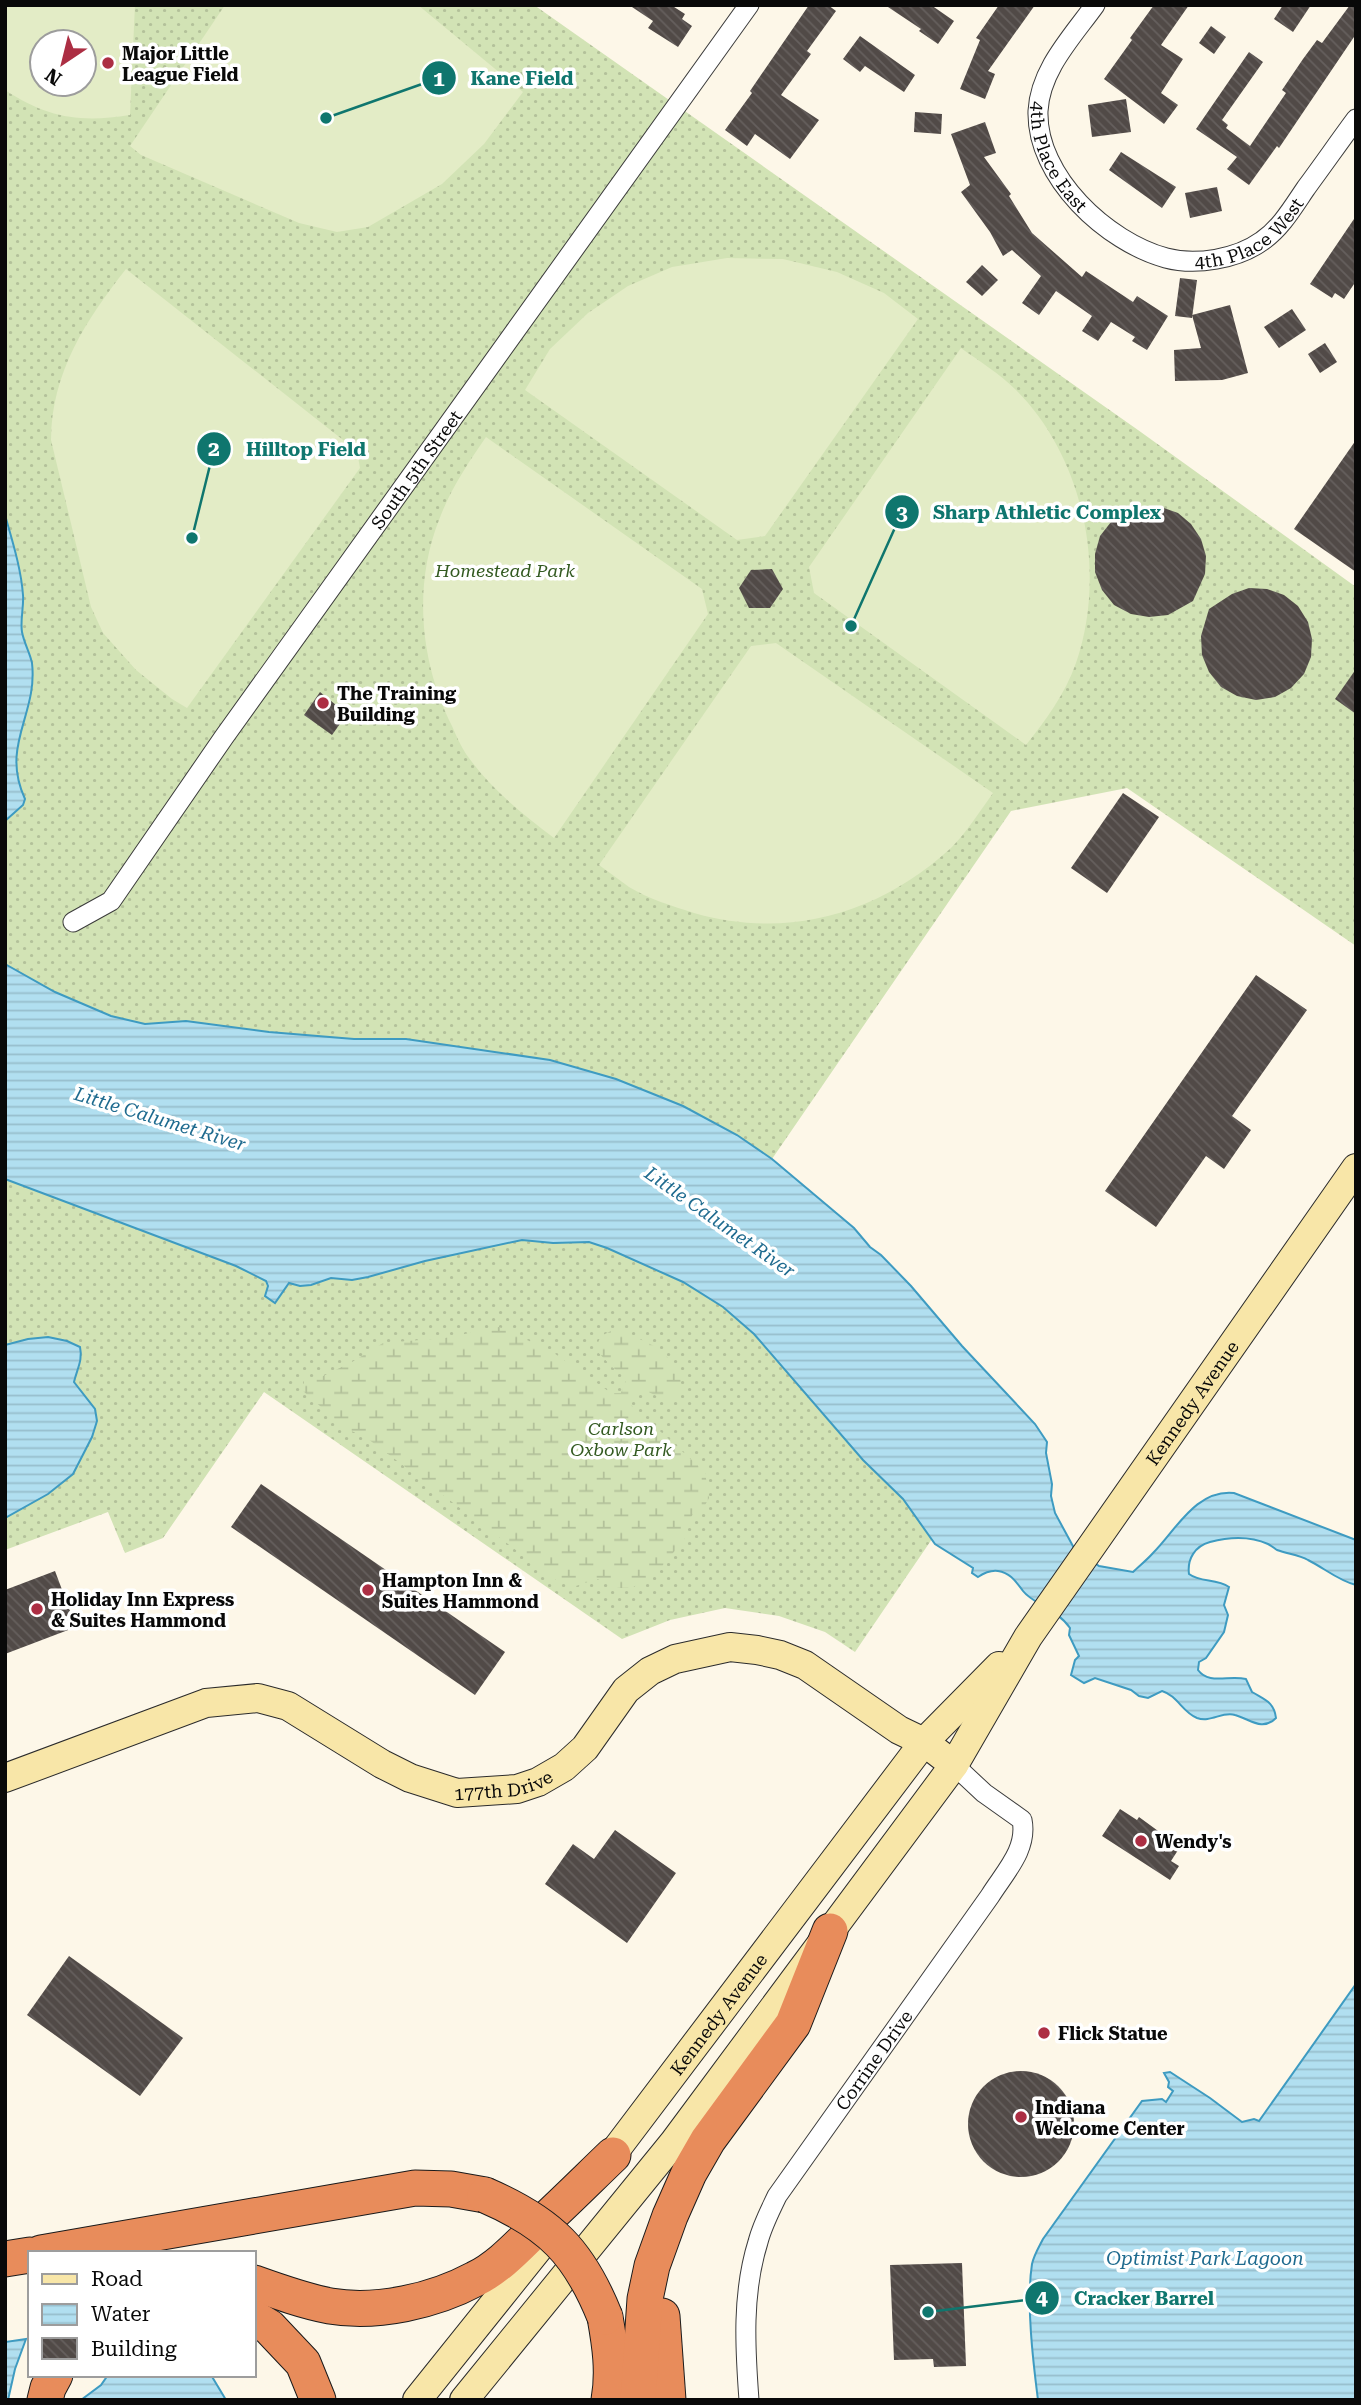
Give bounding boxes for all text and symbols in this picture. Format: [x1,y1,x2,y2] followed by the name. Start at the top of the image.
[28,28,98,98] north arrow
[122,43,239,85] place label: Major Little League Field
[100,55,116,71] marker: Major Little League Field
[421,58,587,98] callout: Kane Field
[41,63,66,90] text: N
[433,67,445,91] text: 1
[471,67,574,90] text: Kane Field
[1027,100,1092,216] street label: 4th Place East
[1194,193,1307,272] street label: 4th Place West
[366,406,466,533] street label: South 5th Street
[197,429,380,469] callout: Hilltop Field
[208,437,220,461] text: 2
[246,438,366,461] text: Hilltop Field
[884,492,1175,532] callout: Sharp Athletic Complex
[896,501,908,525] text: 3
[933,501,1162,524] text: Sharp Athletic Complex
[434,560,575,581] park label: Homestead Park
[337,683,457,725] place label: The Training Building
[315,695,331,711] marker: The Training Building
[70,1082,249,1156] water label: Little Calumet River
[640,1161,800,1283] water label: Little Calumet River
[1141,1336,1243,1469] street label: Kennedy Avenue
[570,1418,672,1460] park label: Carlson Oxbow Park
[382,1570,539,1612] place label: Hampton Inn & Suites Hammond
[360,1582,376,1598] marker: Hampton Inn & Suites Hammond
[51,1589,234,1631] place label: Holiday Inn Express & Suites Hammond
[29,1601,45,1617] marker: Holiday Inn Express & Suites Hammond
[453,1765,556,1804] street label: 177th Drive
[1155,1831,1232,1852] place label: Wendy's
[1133,1833,1149,1849] marker: Wendy's
[666,1949,771,2079] street label: Kennedy Avenue
[831,2006,916,2114] street label: Corrine Drive
[1058,2023,1168,2044] place label: Flick Statue
[1036,2025,1052,2041] marker: Flick Statue
[1035,2097,1185,2139] place label: Indiana Welcome Center
[1013,2109,1029,2125] marker: Indiana Welcome Center
[1106,2247,1304,2270] water label: Optimist Park Lagoon
[28,2251,256,2377] legend
[91,2267,143,2291] text: Road
[1025,2278,1228,2318] callout: Cracker Barrel
[1036,2286,1048,2310] text: 4
[1074,2287,1214,2310] text: Cracker Barrel
[91,2302,151,2326] text: Water
[91,2337,177,2361] text: Building

